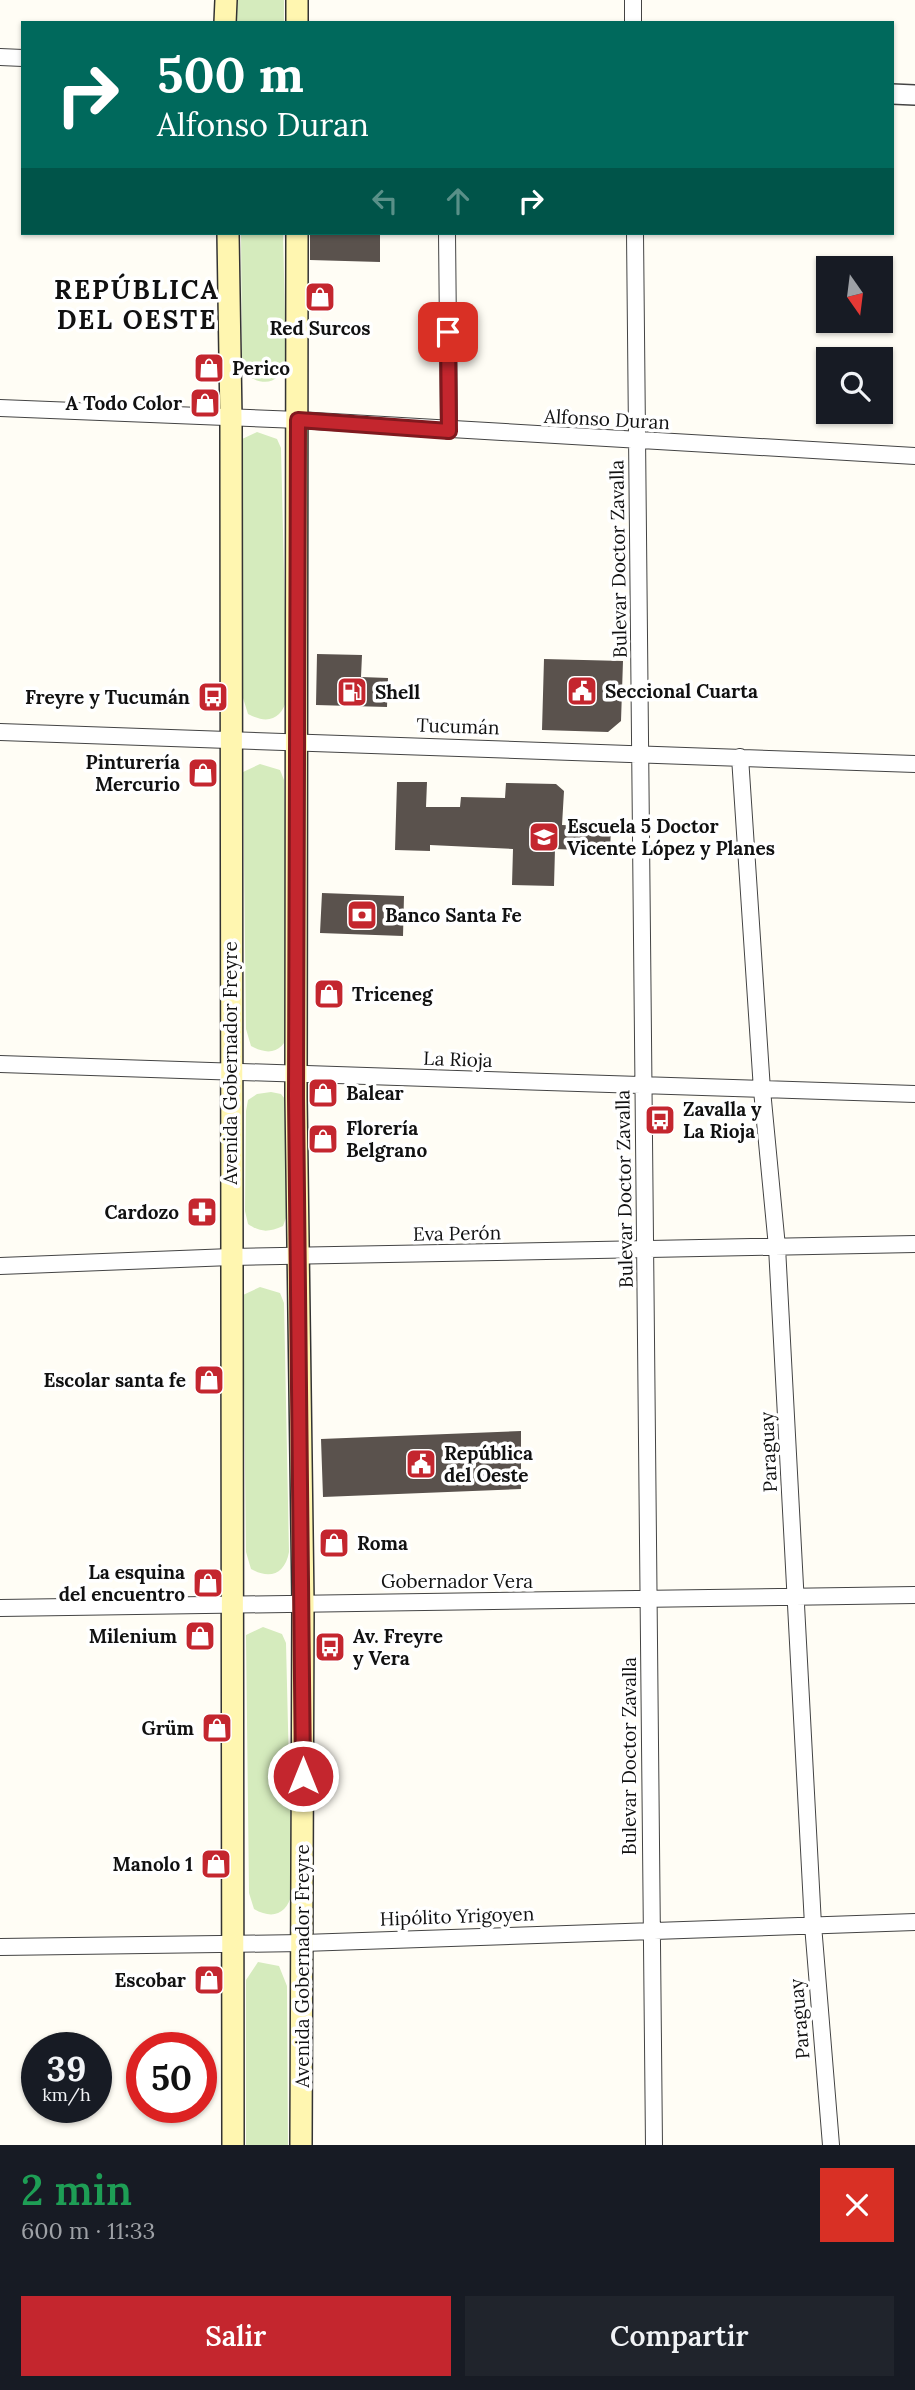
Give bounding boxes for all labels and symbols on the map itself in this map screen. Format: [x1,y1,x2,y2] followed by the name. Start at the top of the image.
[816,256,892,332] north arrow
[54,273,220,336] district label: REPÚBLICA DEL OESTE
[303,280,337,314] shop icon: Red Surcos
[418,302,478,362] pin
[269,316,371,340] place label: Red Surcos
[192,351,226,385] shop icon: Perico
[232,356,290,380] place label: Perico
[188,386,222,420] shop icon: A Todo Color
[66,391,182,415] place label: A Todo Color
[543,404,670,434] street label: Alfonso Duran
[604,459,632,658] street label: Bulevar Doctor Zavalla
[565,674,599,708] public building icon: Seccional Cuarta
[335,675,369,709] fuel station icon: Shell
[605,679,758,703] place label: Seccional Cuarta
[196,680,230,714] bus stop icon: Freyre y Tucumán
[375,680,420,704] place label: Shell
[25,685,190,709] place label: Freyre y Tucumán
[416,713,500,739] street label: Tucumán
[86,750,180,796] place label: Pinturería Mercurio
[186,756,220,790] shop icon: Pinturería Mercurio
[567,814,775,860] place label: Escuela 5 Doctor Vicente López y Planes
[527,820,561,854] school or university icon: Escuela 5 Doctor Vicente López y Planes
[345,898,379,932] bank icon: Banco Santa Fe
[385,903,522,927] place label: Banco Santa Fe
[218,941,242,1186] street label: Avenida Gobernador Freyre
[312,977,346,1011] shop icon: Triceneg
[352,982,434,1006] place label: Triceneg
[423,1046,493,1072] street label: La Rioja
[306,1076,340,1110] shop icon: Balear
[346,1081,404,1105] place label: Balear
[610,1089,638,1288] street label: Bulevar Doctor Zavalla
[683,1097,762,1143] place label: Zavalla y La Rioja
[643,1103,677,1137] bus stop icon: Zavalla y La Rioja
[346,1116,427,1162] place label: Florería Belgrano
[306,1122,340,1156] shop icon: Florería Belgrano
[185,1195,219,1229] pharmacy icon: Cardozo
[104,1200,179,1224] place label: Cardozo
[413,1220,501,1246] street label: Eva Perón
[192,1363,226,1397] shop icon: Escolar santa fe
[43,1368,186,1392] place label: Escolar santa fe
[754,1411,782,1493] street label: Paraguay
[444,1441,533,1487] place label: República del Oeste
[404,1447,438,1481] public building icon: República del Oeste
[317,1526,351,1560] shop icon: Roma
[357,1531,408,1555] place label: Roma
[59,1560,185,1606] place label: La esquina del encuentro
[191,1566,225,1600] shop icon: La esquina del encuentro
[381,1569,533,1593] street label: Gobernador Vera
[183,1619,217,1653] shop icon: Milenium
[89,1624,178,1648] place label: Milenium
[353,1624,443,1670] place label: Av. Freyre y Vera
[313,1630,347,1664] bus stop icon: Av. Freyre y Vera
[617,1657,641,1855] street label: Bulevar Doctor Zavalla
[200,1711,234,1745] shop icon: Grüm
[141,1716,195,1740] place label: Grüm
[266,1739,340,1813] position arrow
[290,1844,314,2089] street label: Avenida Gobernador Freyre
[199,1847,233,1881] shop icon: Manolo 1
[113,1852,193,1876] place label: Manolo 1
[379,1901,535,1931] street label: Hipólito Yrigoyen
[192,1963,226,1997] shop icon: Escobar
[115,1968,186,1992] place label: Escobar
[784,1978,814,2060] street label: Paraguay
[126,2032,217,2123] speed limit sign: 50

